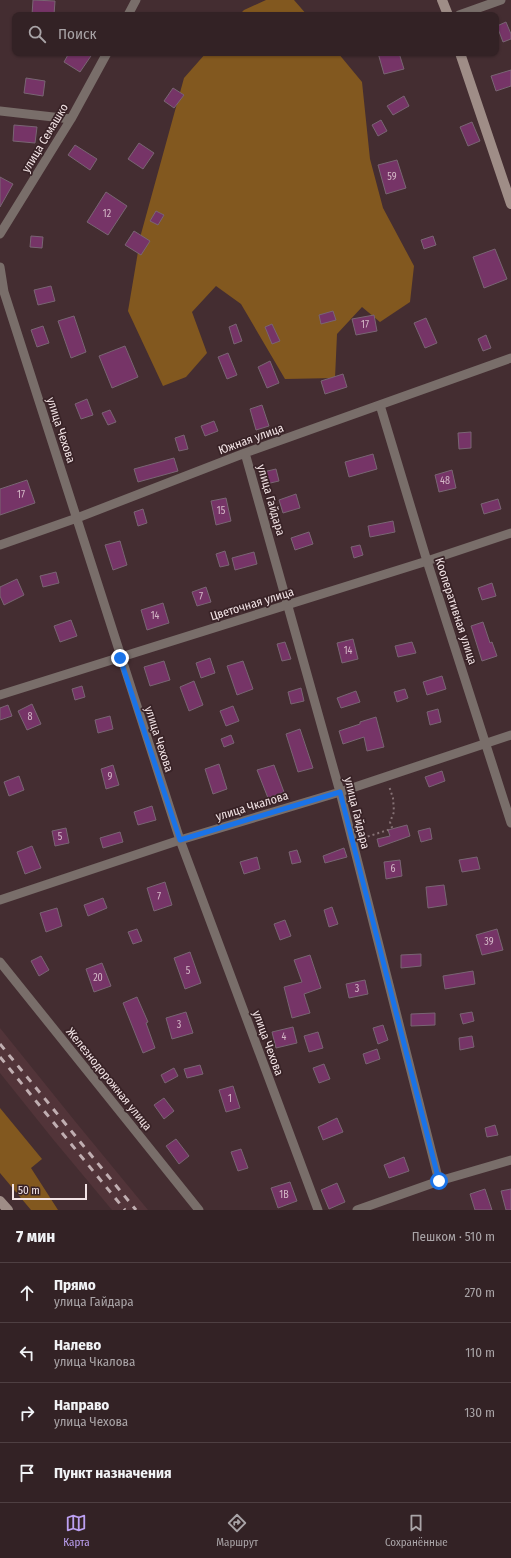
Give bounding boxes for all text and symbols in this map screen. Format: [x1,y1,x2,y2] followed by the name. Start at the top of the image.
[12,12,499,56] search box
[26,23,48,45] icon: search
[58,25,96,43] text: Поиск
[19,101,71,175] street label: улица Семашко
[387,171,397,183] house number: 59
[103,208,112,220] house number: 12
[361,319,369,331] house number: 17
[44,395,78,465] street label: улица Чехова
[216,421,286,457] street label: Южная улица
[254,463,288,537] street label: улица Гайдара
[440,475,450,487] house number: 48
[17,489,25,501] house number: 17
[217,505,226,517] house number: 15
[432,556,480,666] street label: Кооперативная улица
[208,585,296,623] street label: Цветочная улица
[199,591,203,603] house number: 7
[151,610,160,622] house number: 14
[344,645,353,657] house number: 14
[111,649,129,667] route end
[142,704,176,774] street label: улица Чехова
[28,711,33,723] house number: 8
[108,771,113,783] house number: 9
[341,776,373,851] street label: улица Гайдара
[214,788,290,824] street label: улица Чкалова
[58,831,63,843] house number: 5
[391,863,396,875] house number: 6
[157,891,161,903] house number: 7
[484,936,494,948] house number: 39
[186,965,191,977] house number: 5
[93,972,103,984] house number: 20
[355,983,360,995] house number: 3
[250,1008,286,1078] street label: улица Чехова
[177,1019,182,1031] house number: 3
[63,1025,155,1133] street label: Железнодорожная улица
[282,1031,287,1043] house number: 4
[228,1093,232,1105] house number: 1
[430,1172,448,1190] route start
[12,1182,87,1201] scale bar
[18,1184,40,1197] text: 50 m
[279,1189,289,1201] house number: 1В
[16,1226,55,1247] text: 7 мин
[412,1229,495,1244] text: Пешком · 510 m
[54,1276,96,1294] text: Прямо
[16,1282,38,1304] icon: ahead
[464,1285,495,1300] text: 270 m
[54,1294,134,1309] text: улица Гайдара
[54,1336,101,1354] text: Налево
[16,1342,38,1364] icon: left
[465,1345,495,1360] text: 110 m
[54,1354,135,1369] text: улица Чкалова
[54,1396,109,1414] text: Направо
[16,1402,38,1424] icon: right
[464,1405,495,1420] text: 130 m
[54,1414,128,1429] text: улица Чехова
[16,1462,38,1484] icon: arrive
[54,1464,172,1482] text: Пункт назначения
[63,1512,90,1549] tab: Карта
[216,1512,258,1549] tab: Маршрут
[385,1512,448,1549] tab: Сохранённые

